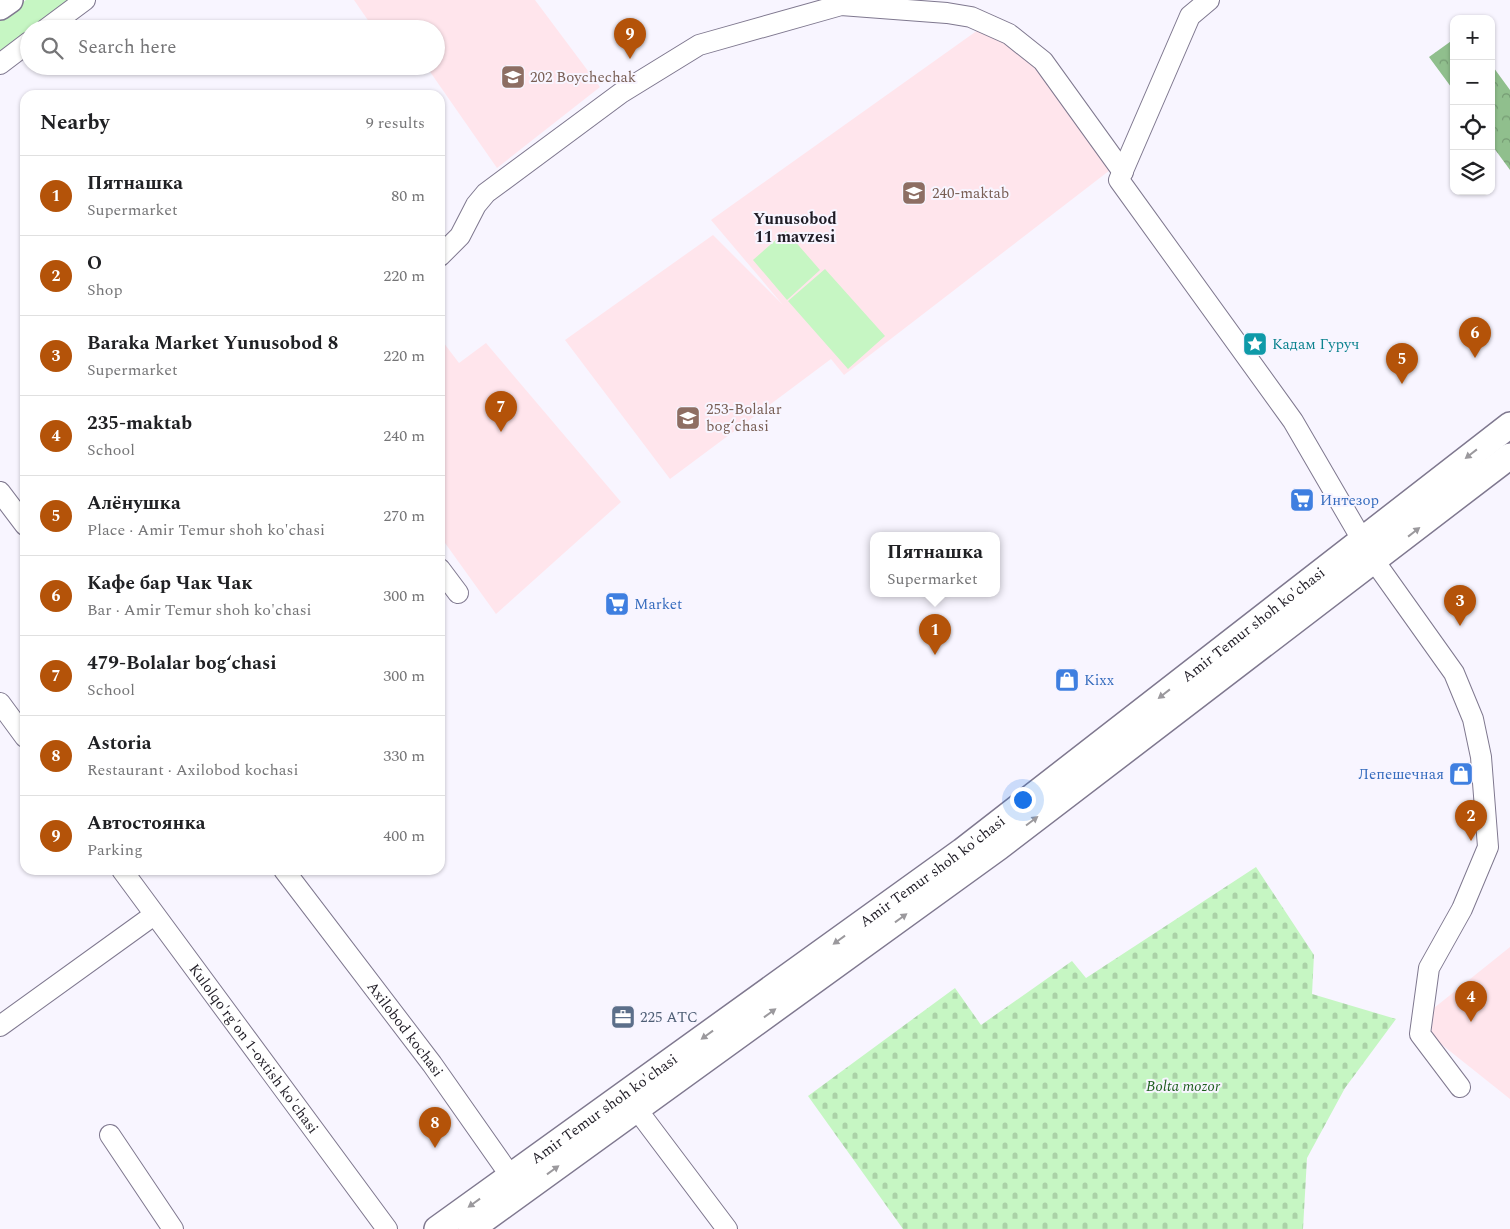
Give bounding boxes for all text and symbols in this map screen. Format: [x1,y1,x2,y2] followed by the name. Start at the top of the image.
[1450,15,1495,195] map controls
[1450,15,1495,60] button: +
[614,18,646,59] pin: 9
[20,20,445,75] search box
[78,33,177,62] text: Search here
[38,34,66,62] icon: search
[1450,60,1495,105] button: −
[500,64,526,90] school or university icon: 202 Boychechak
[530,66,636,89] place label: 202 Boychechak
[1450,105,1495,150] button: locate
[40,107,110,139] text: Nearby
[366,111,425,135] text: 9 results
[1450,150,1495,195] button: layers
[87,169,183,198] text: Пятнашка
[901,180,927,206] school or university icon: 240-maktab
[932,182,1009,205] place label: 240-maktab
[52,184,60,208] text: 1
[391,184,425,208] text: 80 m
[87,198,178,222] text: Supermarket
[753,207,837,249] district label: Yunusobod 11 mavzesi
[87,249,102,278] text: О
[52,264,60,288] text: 2
[383,264,425,288] text: 220 m
[87,278,123,302] text: Shop
[1459,317,1491,358] pin: 6
[87,329,338,358] text: Baraka Market Yunusobod 8
[1242,331,1268,357] place icon: Кадам Гуруч
[1272,333,1359,356] place label: Кадам Гуруч
[1386,343,1418,384] pin: 5
[52,344,60,368] text: 3
[383,344,425,368] text: 220 m
[87,358,178,382] text: Supermarket
[485,391,517,432] pin: 7
[706,398,782,438] place label: 253-Bolalar bogʻchasi
[675,405,701,431] school or university icon: 253-Bolalar bogʻchasi
[87,409,192,438] text: 235-maktab
[52,424,60,448] text: 4
[383,424,425,448] text: 240 m
[87,438,135,462] text: School
[1465,449,1478,460] one-way arrow
[1289,487,1315,513] supermarket icon: Интезор
[87,489,181,518] text: Алёнушка
[1320,489,1379,512] place label: Интезор
[52,504,60,528] text: 5
[383,504,425,528] text: 270 m
[87,518,325,542] text: Place · Amir Temur shoh ko'chasi
[1407,526,1420,537] one-way arrow
[870,532,1000,597] popup
[887,538,983,567] text: Пятнашка
[1177,562,1330,688] street label: Amir Temur shoh ko'chasi
[887,567,978,591] text: Supermarket
[87,569,253,598] text: Кафе бар Чак Чак
[52,584,60,608] text: 6
[383,584,425,608] text: 300 m
[1444,585,1476,626] pin: 3
[604,591,630,617] supermarket icon: Market
[634,593,682,616] place label: Market
[87,598,312,622] text: Bar · Amir Temur shoh ko'chasi
[919,614,951,655] pin: 1
[87,649,277,678] text: 479-Bolalar bogʻchasi
[52,664,60,688] text: 7
[383,664,425,688] text: 300 m
[1054,667,1080,693] shop icon: Kixx
[1084,669,1115,692] place label: Kixx
[87,678,135,702] text: School
[1158,688,1171,699] one-way arrow
[87,729,152,758] text: Astoria
[52,744,60,768] text: 8
[383,744,425,768] text: 330 m
[87,758,298,782] text: Restaurant · Axilobod kochasi
[1448,761,1474,787] shop icon: Лепешечная
[1358,763,1444,786] place label: Лепешечная
[1010,787,1036,813] your location
[1455,800,1487,841] pin: 2
[87,809,206,838] text: Автостоянка
[855,810,1011,933] street label: Amir Temur shoh ko'chasi
[1025,816,1038,827] one-way arrow
[52,824,60,848] text: 9
[383,824,425,848] text: 400 m
[87,838,143,862] text: Parking
[895,913,908,923] one-way arrow
[833,934,846,945] one-way arrow
[183,959,324,1139] street label: Kulolqo'rg'on 1-oxtish ko'chasi
[361,977,449,1082] street label: Axilobod kochasi
[1455,981,1487,1022] pin: 4
[610,1004,636,1030] office icon: 225 АТС
[640,1006,698,1029] place label: 225 АТС
[763,1008,777,1018] one-way arrow
[701,1029,714,1040] one-way arrow
[526,1048,683,1170] street label: Amir Temur shoh ko'chasi
[1146,1075,1221,1098] park label: Bolta mozor
[419,1107,451,1148] pin: 8
[546,1165,560,1175] one-way arrow
[467,1197,480,1207] one-way arrow

